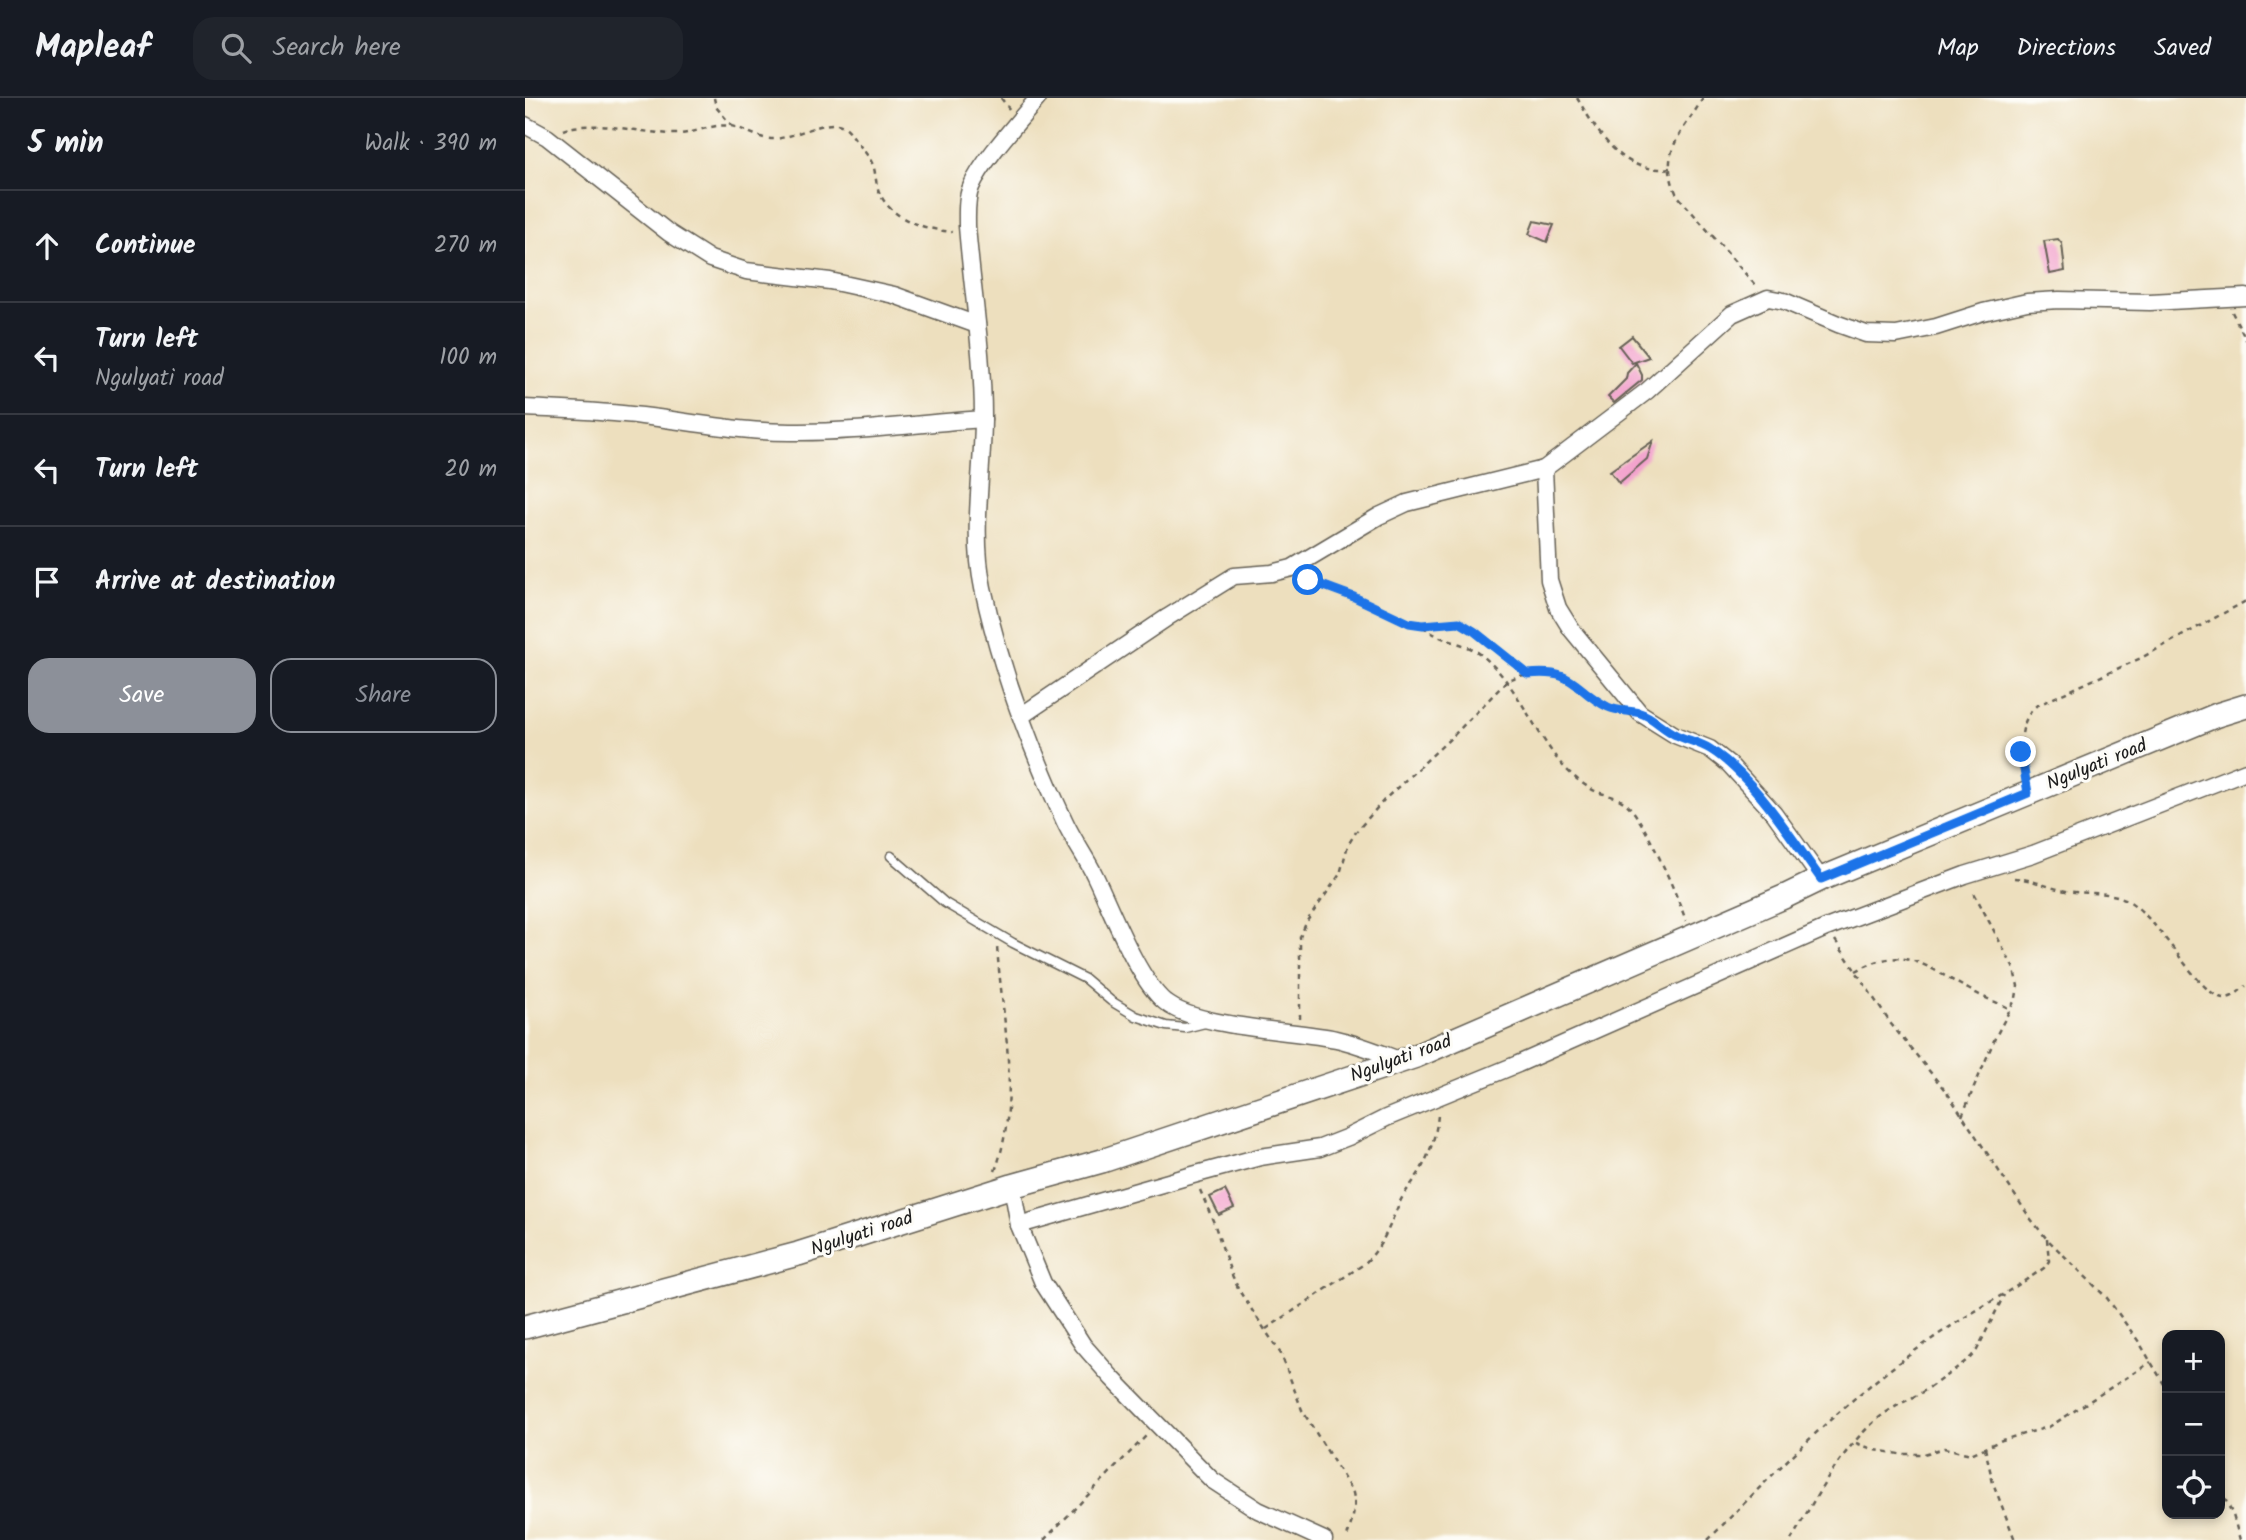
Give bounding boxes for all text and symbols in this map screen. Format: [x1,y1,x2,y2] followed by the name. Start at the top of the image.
[193,17,683,80] search box
[35,22,151,75] text: Mapleaf
[273,27,401,69] text: Search here
[217,29,255,67] icon: search
[1937,29,1979,68] text: Map
[2017,29,2116,68] text: Directions
[2154,29,2211,68] text: Saved
[28,120,104,168] text: 5 min
[365,126,497,162] text: Walk · 390 m
[95,225,196,267] text: Continue
[28,227,66,265] icon: ahead
[434,228,497,264] text: 270 m
[95,319,198,361] text: Turn left
[28,339,66,377] icon: left
[439,340,497,376] text: 100 m
[95,361,224,397] text: Ngulyati road
[95,449,198,491] text: Turn left
[28,451,66,489] icon: left
[445,452,497,488] text: 20 m
[95,561,335,603] text: Arrive at destination
[28,563,66,601] icon: arrive
[1292,564,1323,595] route start
[28,658,256,733] button: Save
[270,658,497,733] button: Share
[2042,731,2152,799] street label: Ngulyati road
[2005,736,2036,767] route end
[1346,1027,1457,1091] street label: Ngulyati road
[807,1203,918,1265] street label: Ngulyati road
[2162,1330,2225,1519] map controls
[2162,1330,2225,1393] button: +
[2162,1393,2225,1456] button: −
[2162,1456,2225,1519] button: locate

